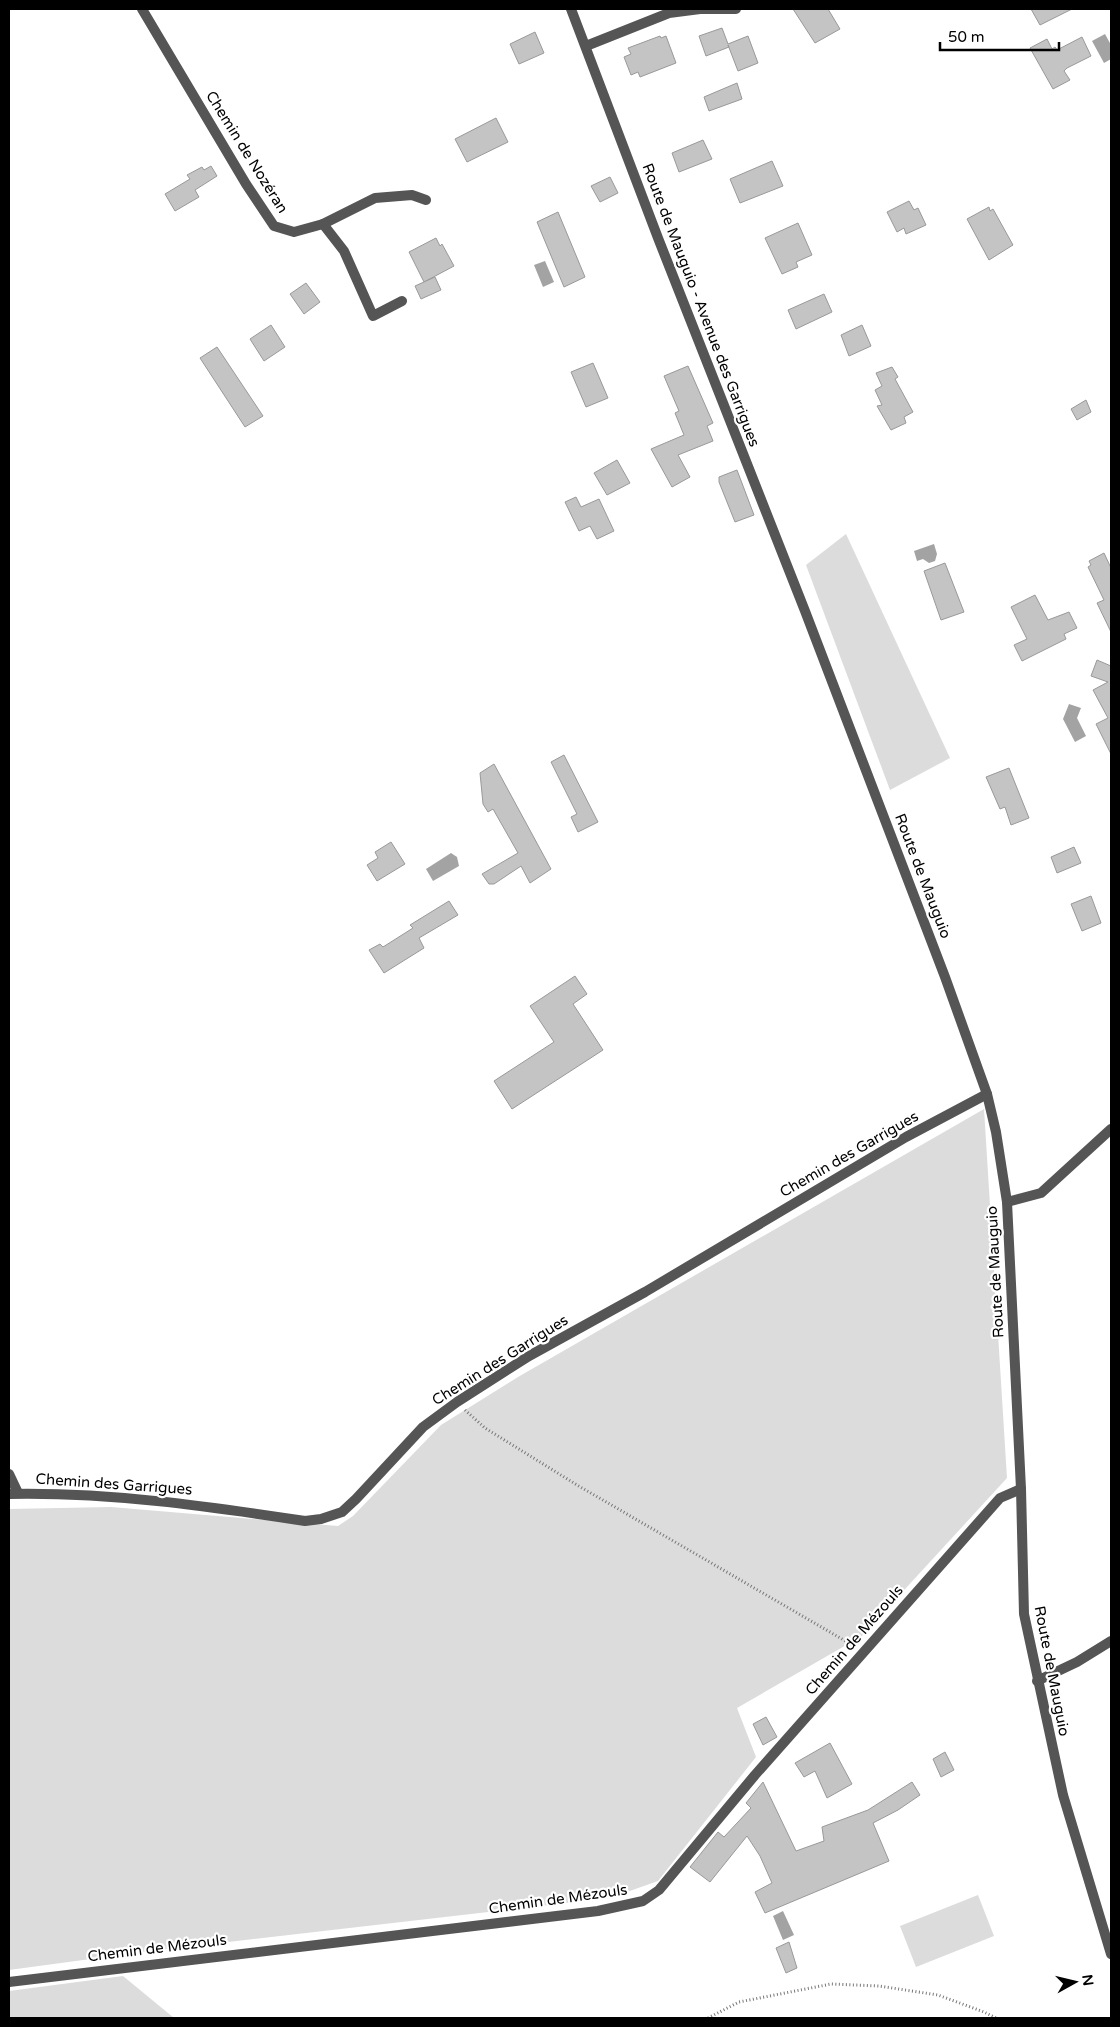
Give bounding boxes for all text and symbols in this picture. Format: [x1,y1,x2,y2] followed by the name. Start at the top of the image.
[940,20,1059,52] scale bar
[948,28,985,46] text: 50 m
[202,88,292,216] street label: Chemin de Nozéran
[638,161,764,449] street label: Route de Mauguio - Avenue des Garrigues
[891,811,955,941] street label: Route de Mauguio
[777,1107,921,1201] street label: Chemin des Garrigues
[983,1205,1007,1339] street label: Route de Mauguio
[429,1311,571,1409] street label: Chemin des Garrigues
[35,1470,193,1498] street label: Chemin des Garrigues
[801,1581,907,1699] street label: Chemin de Mézouls
[1031,1604,1073,1738] street label: Route de Mauguio
[487,1880,629,1918] street label: Chemin de Mézouls
[86,1931,228,1965] street label: Chemin de Mézouls
[1050,1957,1100,2007] north arrow
[1078,1974,1097,1987] text: N

